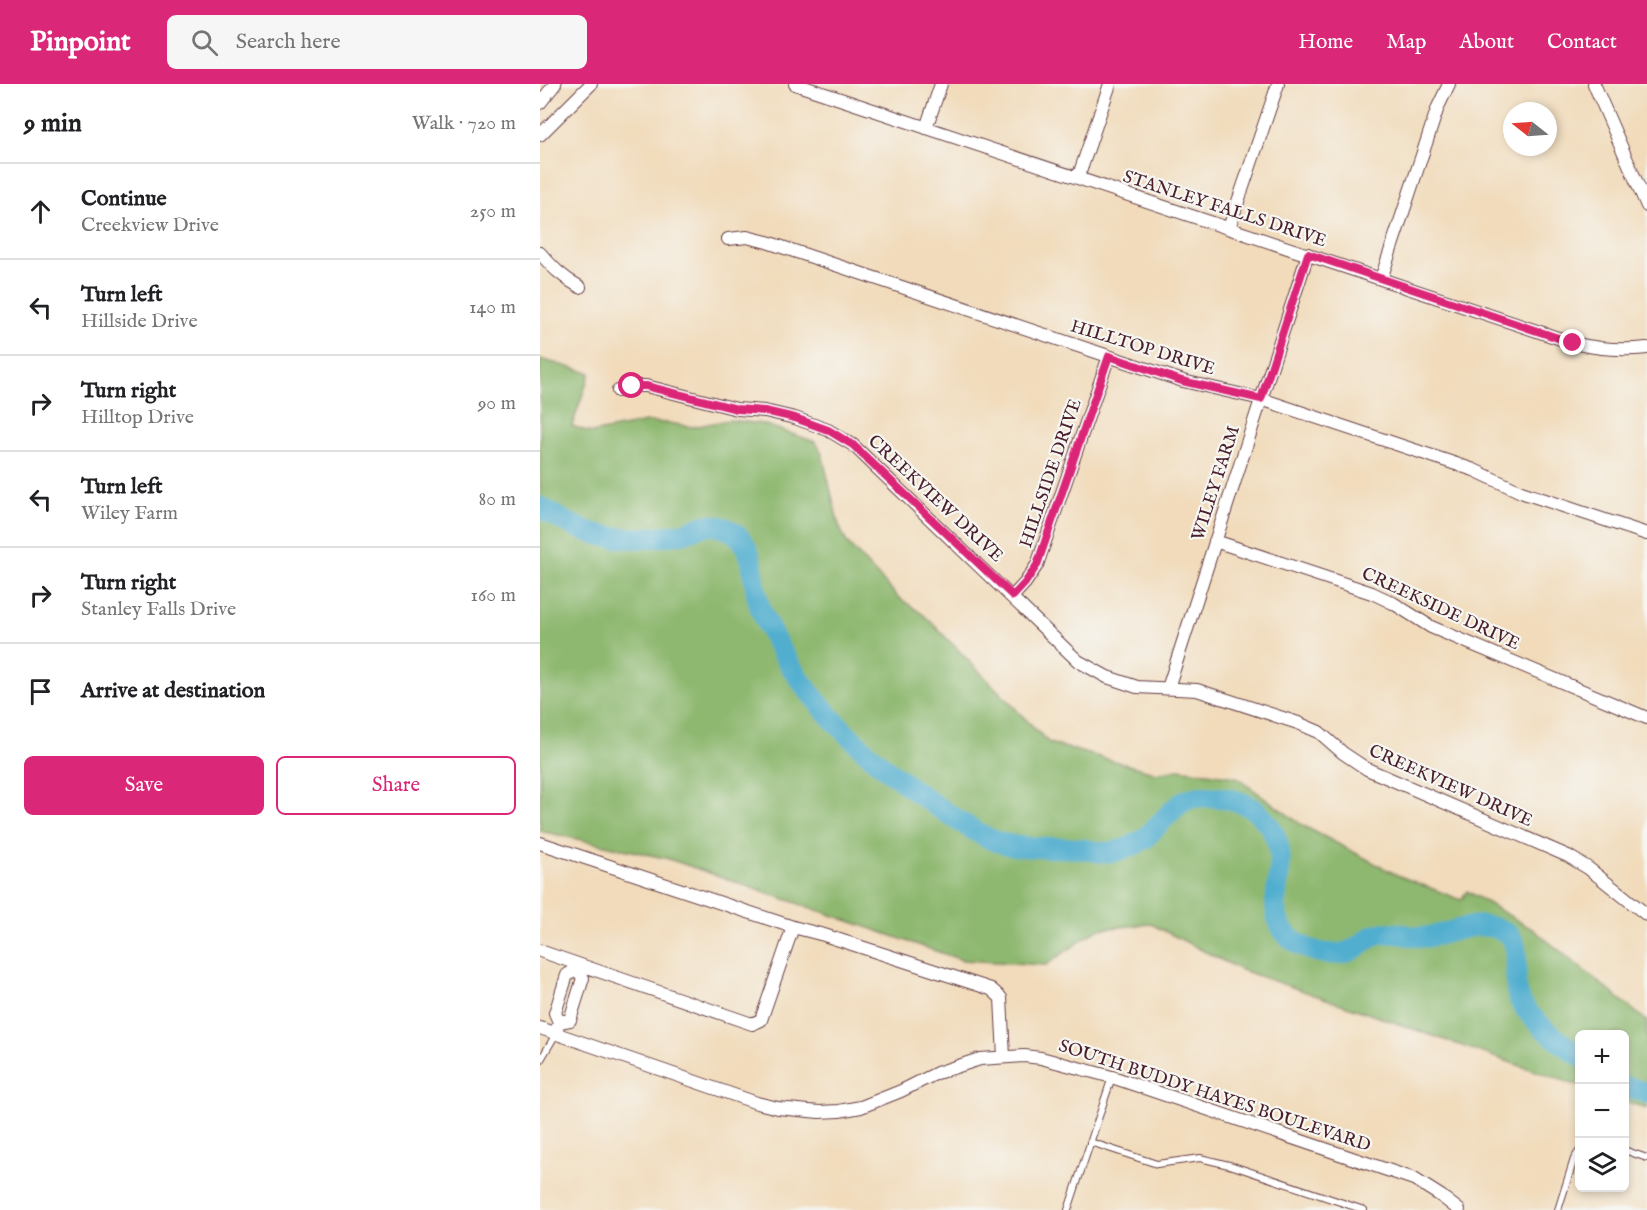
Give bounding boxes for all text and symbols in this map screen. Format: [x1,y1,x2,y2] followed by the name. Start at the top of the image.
[167,15,587,69] search box
[30,25,131,60] text: Pinpoint
[188,26,221,59] icon: search
[236,28,341,56] text: Search here
[1298,29,1353,56] text: Home
[1386,29,1426,56] text: Map
[1459,29,1514,56] text: About
[1547,29,1617,56] text: Contact
[1503,102,1557,156] north arrow
[24,107,82,140] text: 9 min
[412,111,516,136] text: Walk · 720 m
[1120,166,1329,253] street label: STANLEY FALLS DRIVE
[81,185,167,213] text: Continue
[24,195,57,228] icon: ahead
[470,199,516,224] text: 250 m
[81,213,219,238] text: Creekview Drive
[81,281,163,309] text: Turn left
[24,291,57,324] icon: left
[469,295,516,320] text: 140 m
[81,309,198,334] text: Hillside Drive
[1067,315,1218,381] street label: HILLTOP DRIVE
[1559,329,1585,355] route end
[618,372,644,398] route start
[81,377,176,405] text: Turn right
[24,387,57,420] icon: right
[478,391,516,416] text: 90 m
[1015,396,1088,551] street label: HILLSIDE DRIVE
[81,405,194,430] text: Hilltop Drive
[1187,423,1246,544] street label: WILEY FARM
[862,430,1008,568] street label: CREEKVIEW DRIVE
[81,473,163,501] text: Turn left
[24,483,57,516] icon: left
[479,487,516,512] text: 80 m
[81,501,178,526] text: Wiley Farm
[1358,563,1523,656] street label: CREEKSIDE DRIVE
[81,569,176,597] text: Turn right
[24,579,57,612] icon: right
[470,583,516,608] text: 160 m
[81,597,236,622] text: Stanley Falls Drive
[24,675,57,708] icon: arrive
[81,677,265,705] text: Arrive at destination
[1365,740,1536,833] street label: CREEKVIEW DRIVE
[24,756,264,815] button: Save
[276,756,516,815] button: Share
[1575,1030,1629,1192] map controls
[1575,1030,1629,1084] button: +
[1056,1035,1373,1158] street label: SOUTH BUDDY HAYES BOULEVARD
[1575,1084,1629,1138] button: −
[1575,1138,1629,1192] button: layers

